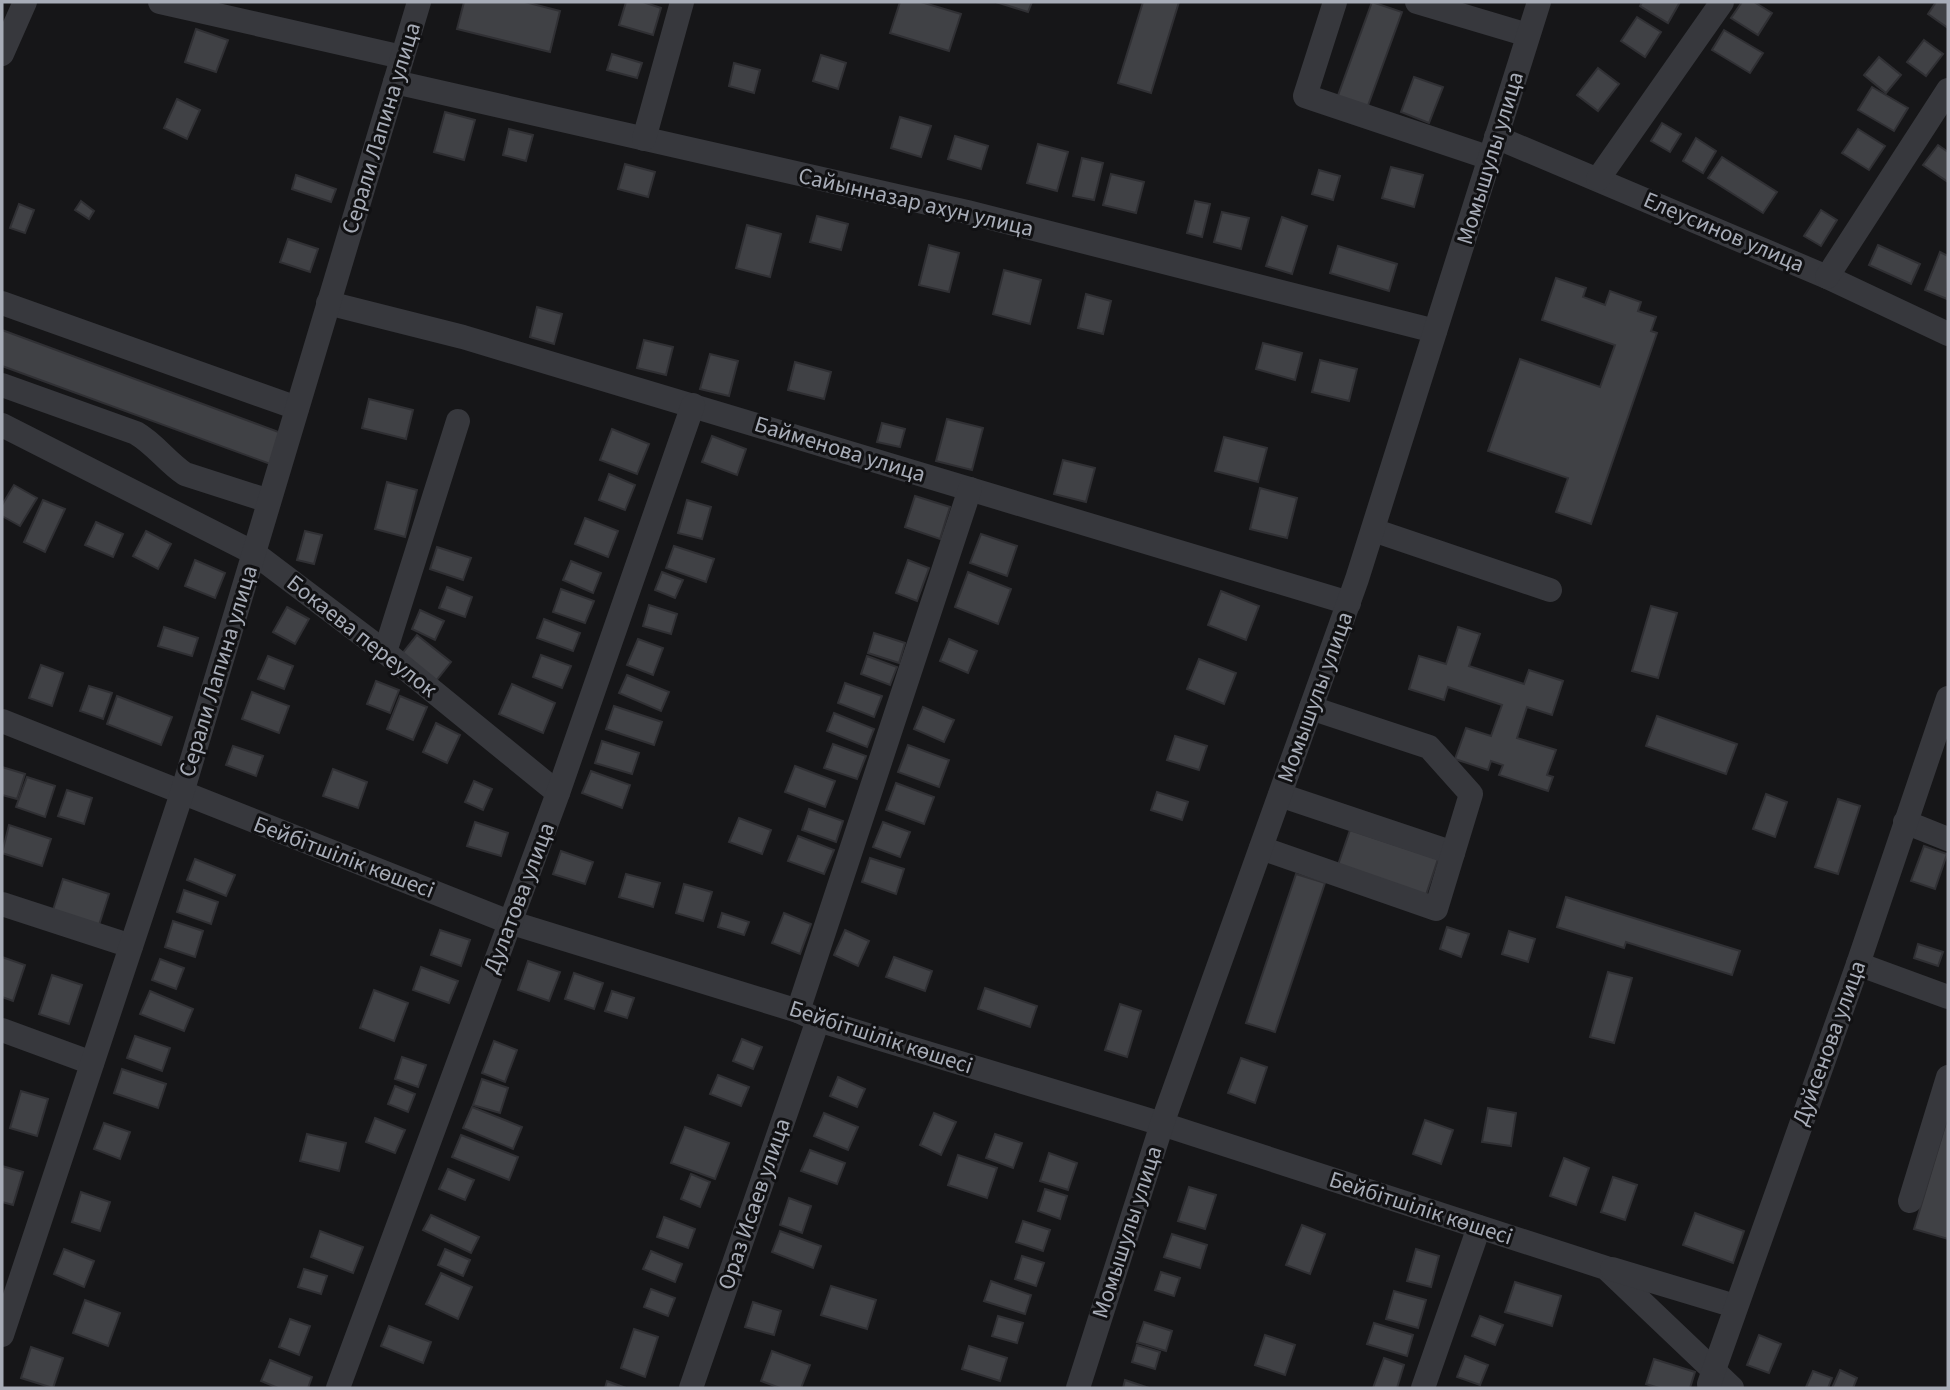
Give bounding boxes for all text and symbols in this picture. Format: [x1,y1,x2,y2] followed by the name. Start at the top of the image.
[333,18,429,238] street label: Серали Лапина улица
[1448,67,1532,249] street label: Момышулы улица
[795,159,1037,245] street label: Сайынназар ахун улица
[1638,183,1810,281] street label: Елеусинов улица
[750,407,930,491] street label: Байменова улица
[170,561,266,781] street label: Серали Лапина улица
[280,567,445,706] street label: Бокаева переулок
[1269,607,1361,787] street label: Момышулы улица
[249,807,439,907] street label: Бейбітшілік көшесі
[475,818,563,978] street label: Дулатова улица
[1784,956,1874,1130] street label: Дуйсенова улица
[785,992,977,1082] street label: Бейбітшілік көшесі
[709,1114,799,1294] street label: Ораз Исаев улица
[1084,1141,1170,1323] street label: Момышулы улица
[1325,1163,1517,1253] street label: Бейбітшілік көшесі

